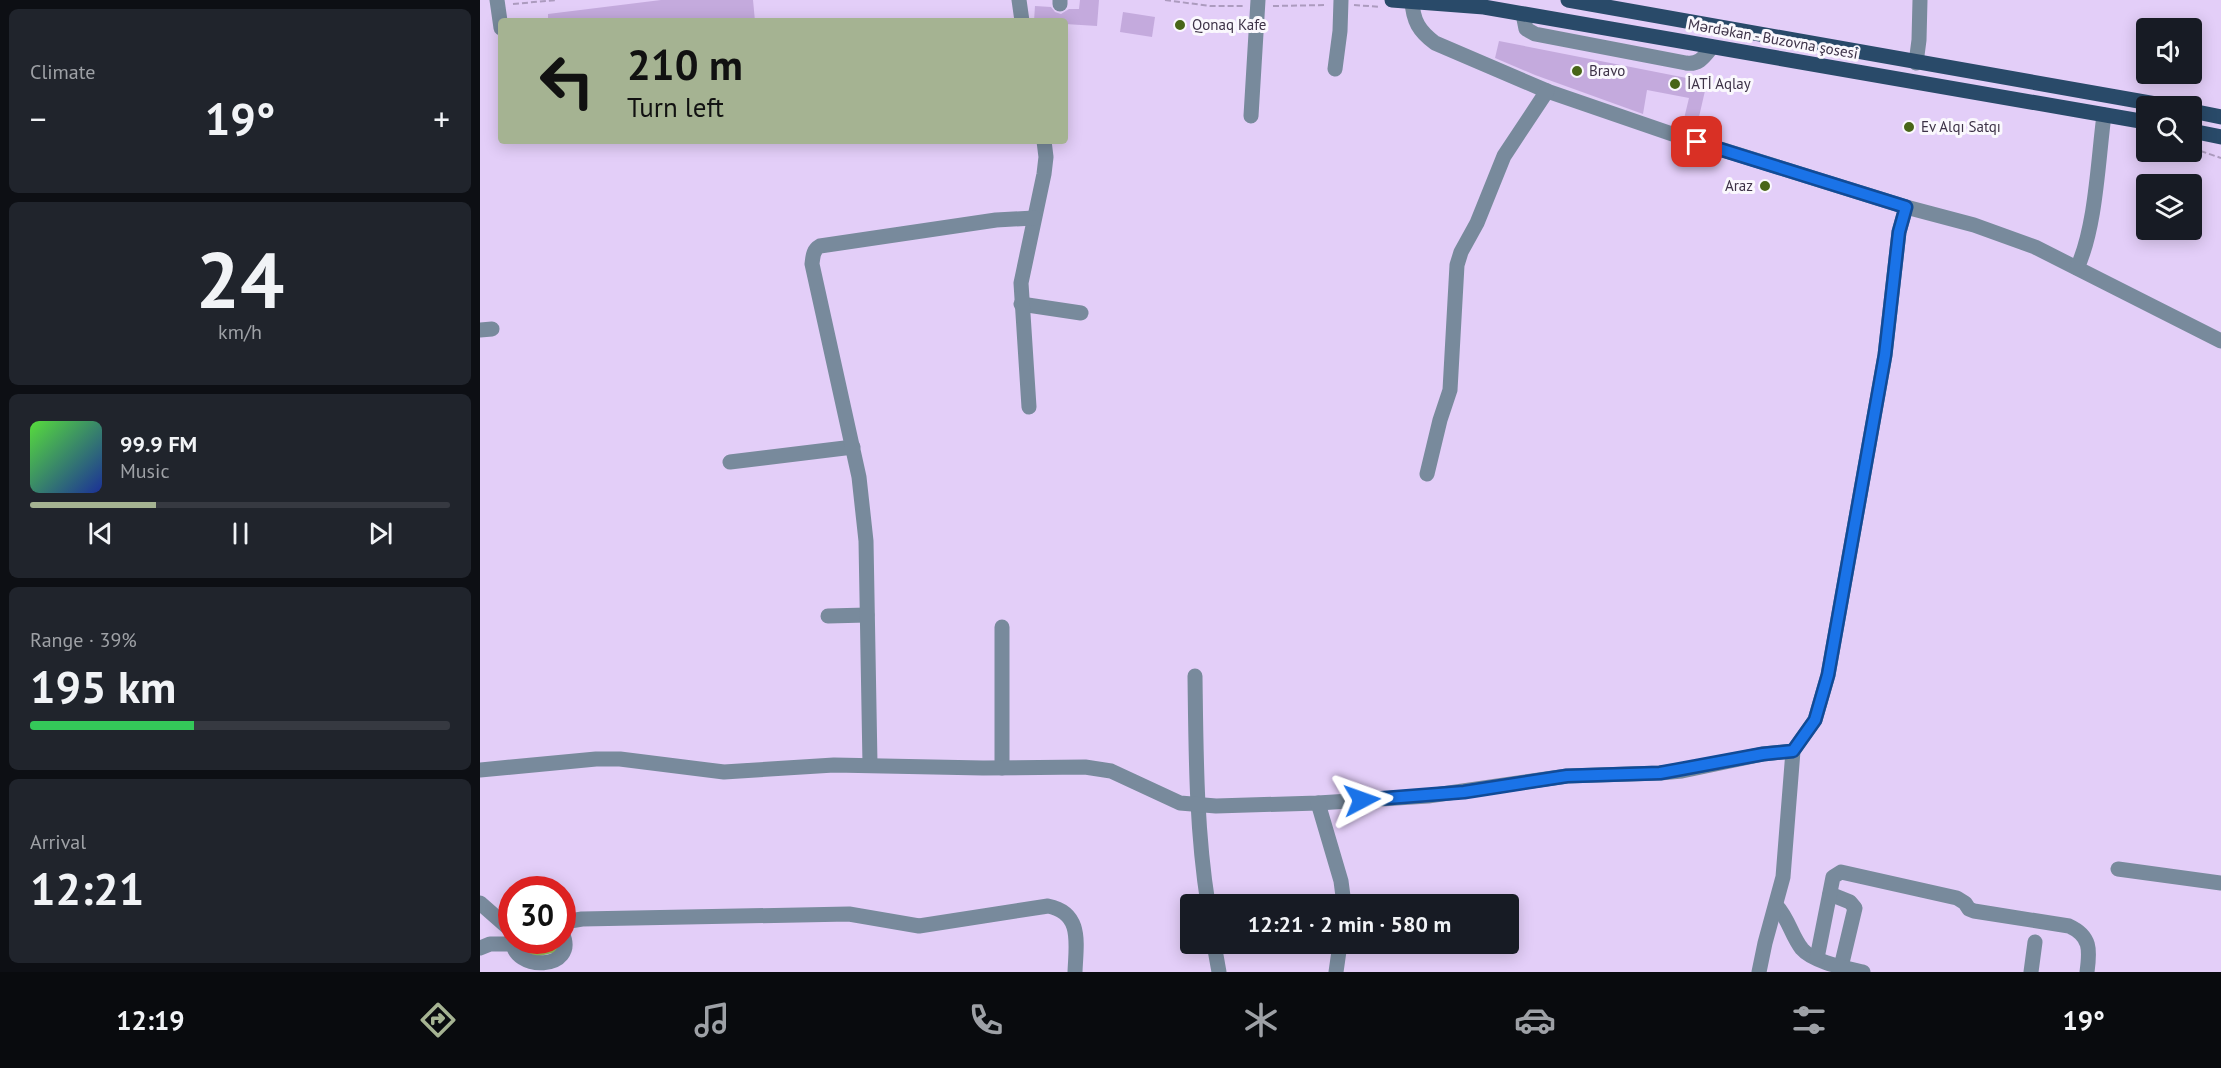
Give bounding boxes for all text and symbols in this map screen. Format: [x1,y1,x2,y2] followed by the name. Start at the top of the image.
[1687,14,1860,63] street label: Mərdəkan - Buzovna şosesi
[1192,15,1266,34] place label: Qonaq Kafe
[1173,18,1187,32] marker: Qonaq Kafe
[2136,18,2202,240] map controls
[2136,18,2202,84] button: sound
[627,37,743,92] text: 210 m
[528,42,606,120] icon: left
[30,59,96,85] text: Climate
[1589,61,1625,80] place label: Bravo
[1570,64,1584,78] marker: Bravo
[1687,74,1751,93] place label: İATİ Aqlay
[1668,77,1682,91] marker: İATİ Aqlay
[205,89,275,147] text: 19°
[627,90,724,124] text: Turn left
[2136,96,2202,162] button: search
[30,97,47,140] text: −
[433,97,450,140] text: +
[1671,116,1722,167] pin
[1921,117,2001,136] place label: Ev Alqı Satqı
[1902,120,1916,134] marker: Ev Alqı Satqı
[1680,125,1713,158] icon: arrive
[2136,174,2202,240] button: layers
[1725,176,1753,195] place label: Araz
[1758,179,1772,193] marker: Araz
[196,229,284,330] text: 24
[218,319,262,345] text: km/h
[120,430,197,458] text: 99.9 FM
[120,458,169,484] text: Music
[84,517,117,550] icon: previous
[224,517,257,550] icon: pause
[364,517,397,550] icon: next
[30,627,137,653] text: Range · 39%
[30,657,176,715] text: 195 km
[1330,768,1394,832] position arrow
[30,829,86,855] text: Arrival
[30,859,144,917] text: 12:21
[498,876,576,954] speed limit sign: 30
[1248,910,1451,938] text: 12:21 · 2 min · 580 m
[417,999,459,1041] icon: directions
[691,999,733,1041] icon: music
[965,999,1007,1041] icon: phone
[1240,999,1282,1041] icon: climate
[1514,999,1556,1041] icon: car
[1788,999,1830,1041] icon: filters
[116,1003,185,1037] text: 12:19
[2062,1003,2105,1037] text: 19°

